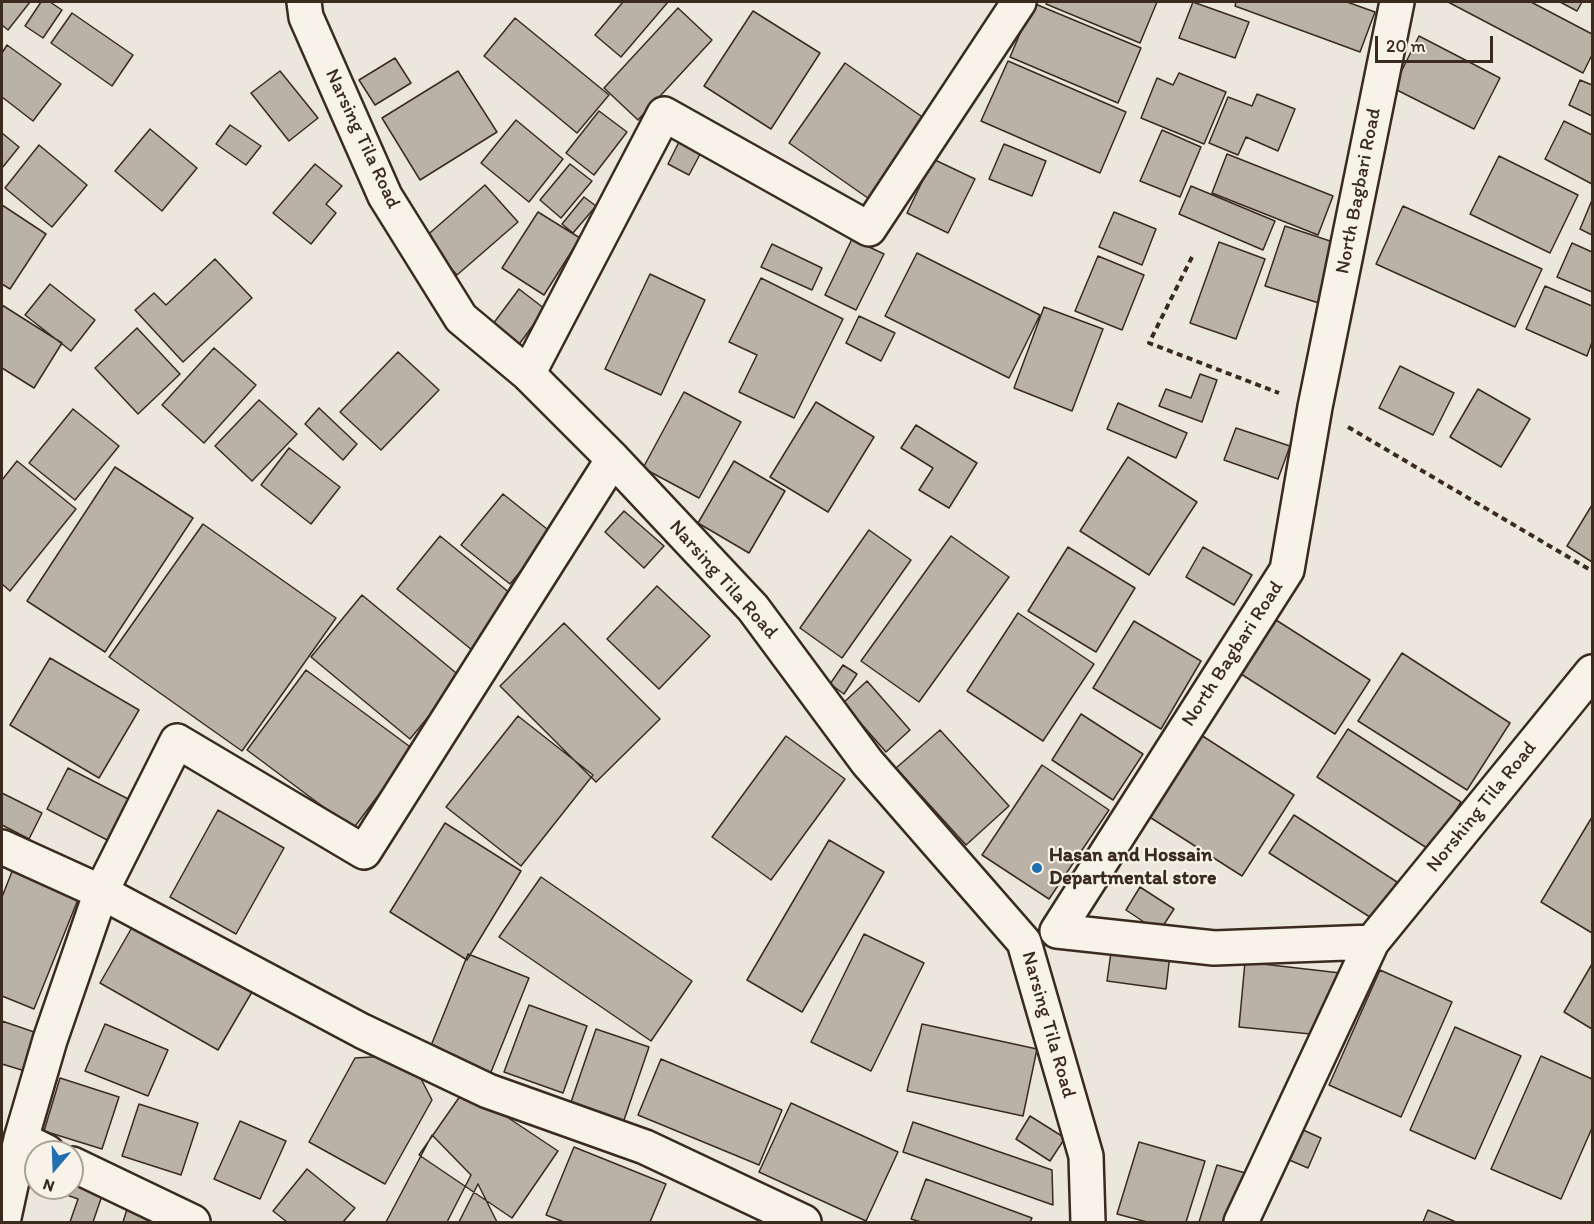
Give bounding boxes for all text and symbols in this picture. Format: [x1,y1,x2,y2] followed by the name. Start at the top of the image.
[1378,24,1496,62] scale bar
[1386,35,1426,57] text: 20 m
[319,65,405,213] street label: Narsing Tila Road
[1331,106,1387,276] street label: North Bagbari Road
[663,516,783,644] street label: Narsing Tila Road
[1177,577,1289,731] street label: North Bagbari Road
[1422,737,1542,877] street label: Norshing Tila Road
[1049,844,1217,891] place label: Hasan and Hossain Departmental store
[1030,861,1044,875] marker: Hasan and Hossain Departmental store
[1016,949,1080,1101] street label: Narsing Tila Road
[24,1140,84,1200] north arrow
[40,1175,57,1196] text: N

